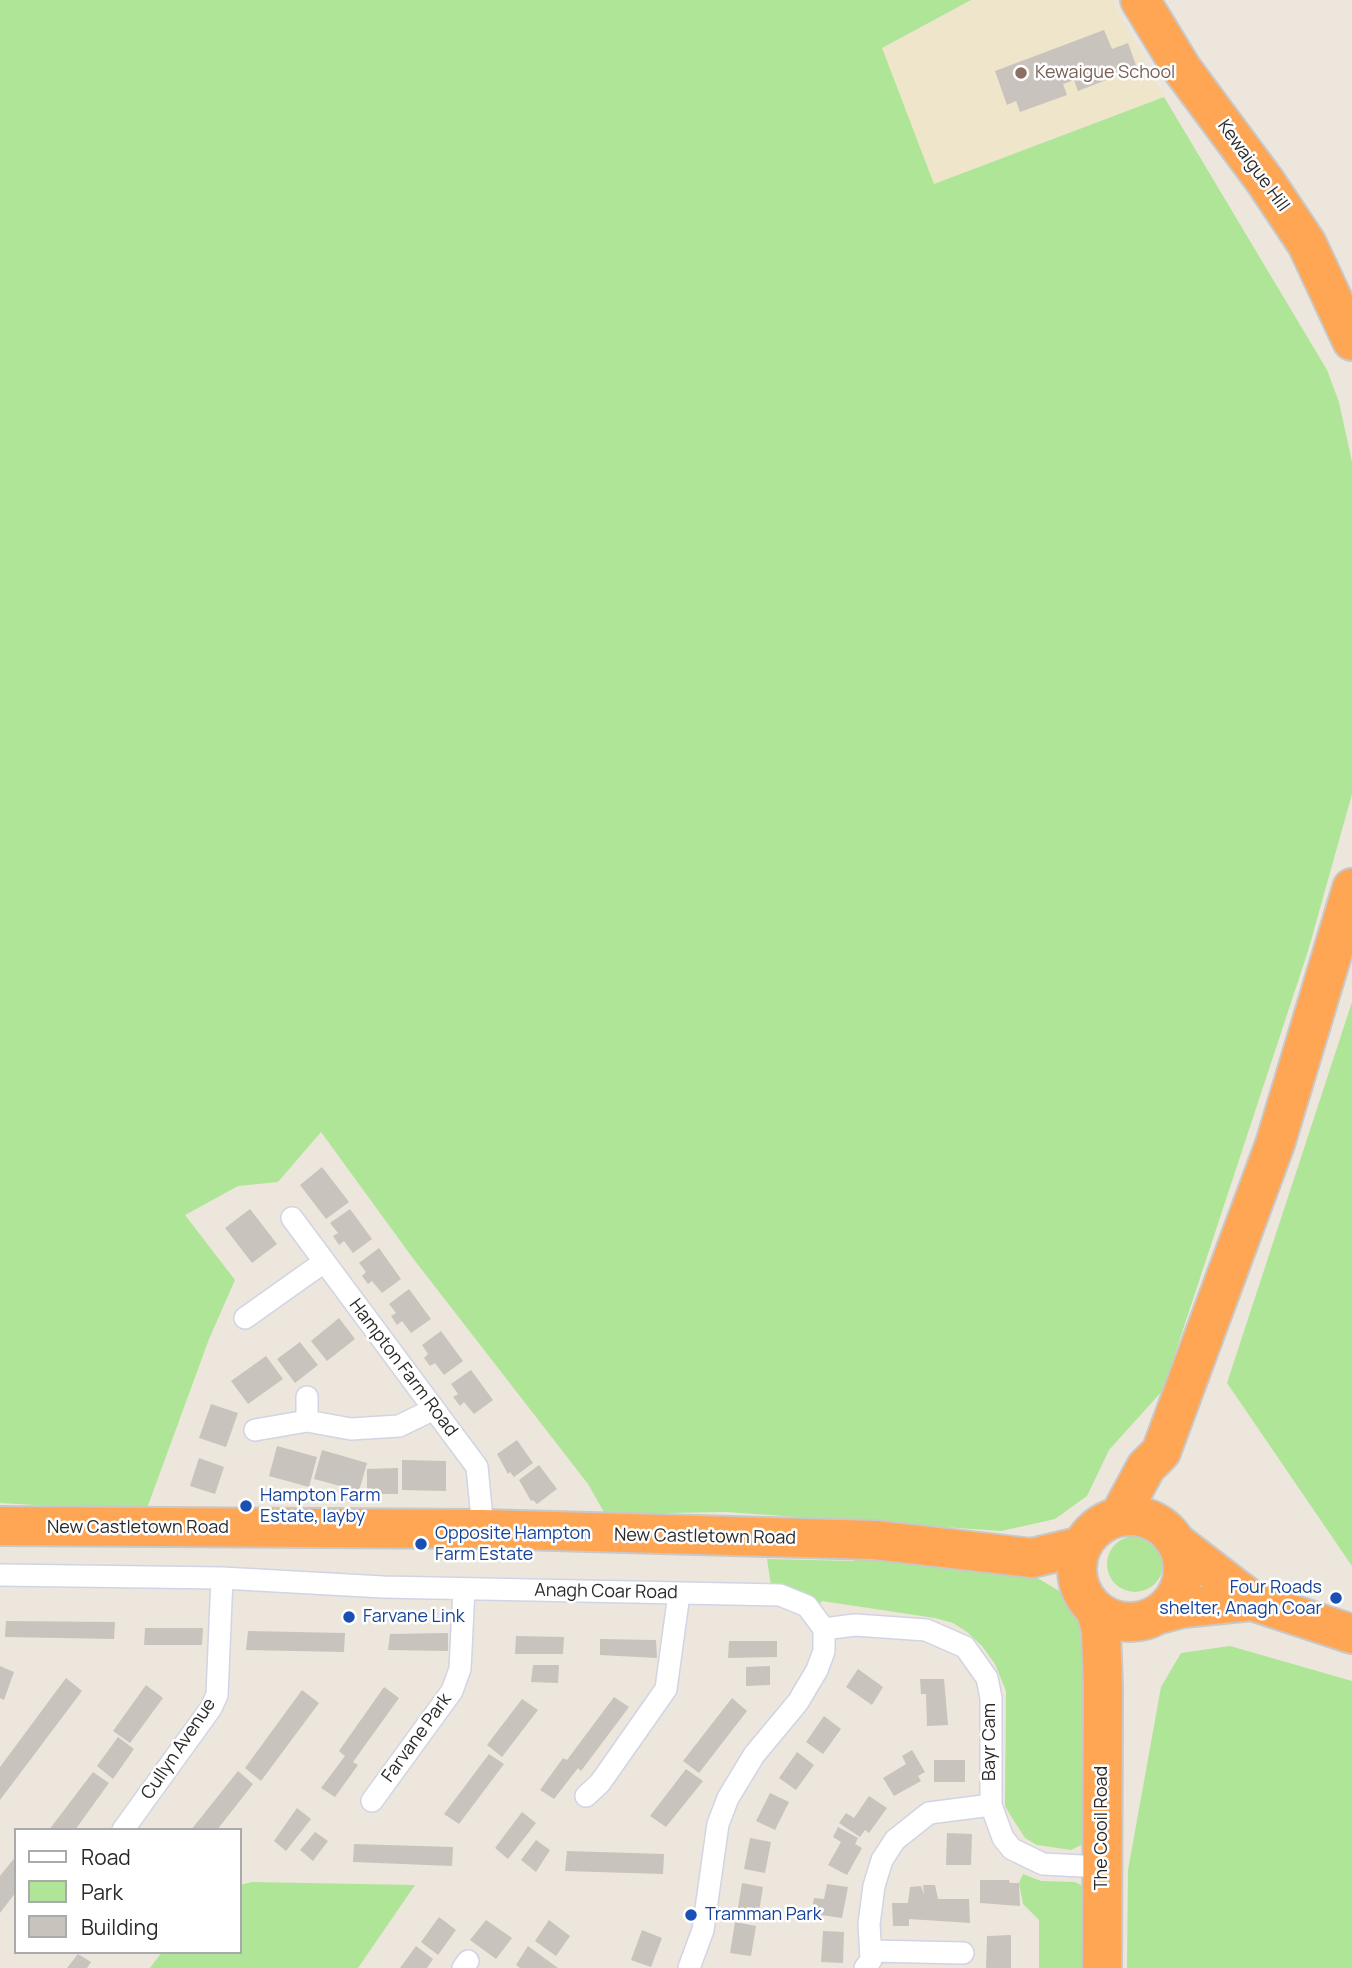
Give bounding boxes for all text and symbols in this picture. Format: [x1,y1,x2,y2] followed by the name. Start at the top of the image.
[1035,62,1175,84] place label: Kewaigue School
[1013,65,1029,81] marker: Kewaigue School
[1213,116,1293,216] street label: Kewaigue Hill
[344,1295,462,1441] street label: Hampton Farm Road
[260,1485,380,1528] place label: Hampton Farm Estate, layby
[238,1498,254,1514] marker: Hampton Farm Estate, layby
[47,1517,229,1539] street label: New Castletown Road
[435,1523,591,1566] place label: Opposite Hampton Farm Estate
[614,1525,796,1549] street label: New Castletown Road
[413,1536,429,1552] marker: Opposite Hampton Farm Estate
[1159,1577,1322,1620] place label: Four Roads shelter, Anagh Coar
[534,1580,678,1604] street label: Anagh Coar Road
[1328,1590,1344,1606] marker: Four Roads shelter, Anagh Coar
[363,1606,465,1628] place label: Farvane Link
[341,1609,357,1625] marker: Farvane Link
[378,1689,456,1787] street label: Farvane Park
[137,1694,221,1804] street label: Cullyn Avenue
[979,1703,1001,1781] street label: Bayr Cam
[1091,1766,1113,1890] street label: The Cooil Road
[14,1828,242,1954] legend
[81,1843,131,1871] text: Road
[81,1878,123,1906] text: Park
[705,1904,822,1926] place label: Tramman Park
[683,1907,699,1923] marker: Tramman Park
[81,1913,158,1941] text: Building

